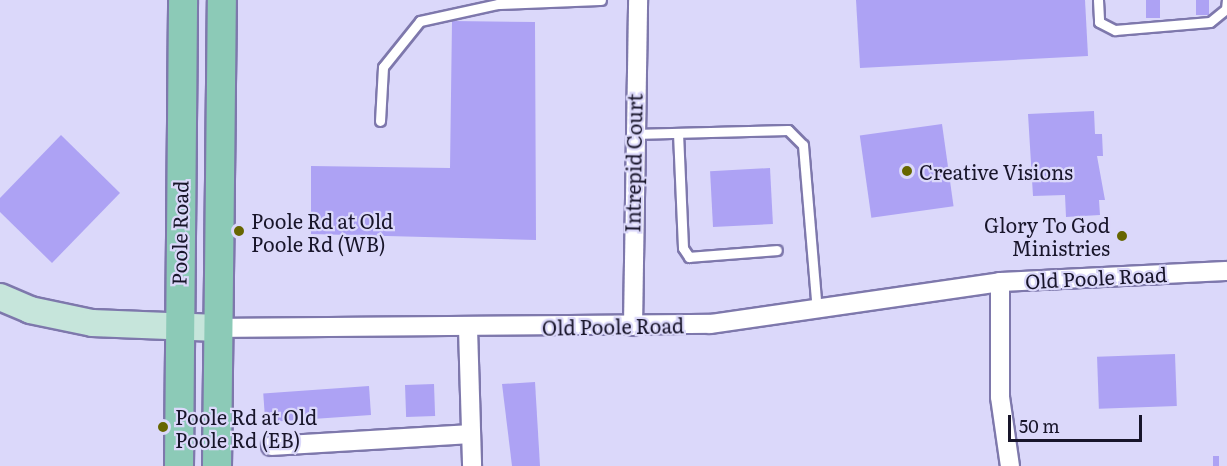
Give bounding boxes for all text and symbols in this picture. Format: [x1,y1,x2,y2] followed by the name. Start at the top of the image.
[620,93,646,233] street label: Intrepid Court
[919,159,1073,183] place label: Creative Visions
[900,164,914,178] marker: Creative Visions
[166,181,192,285] street label: Poole Road
[251,208,393,255] place label: Poole Rd at Old Poole Rd (WB)
[984,213,1110,260] place label: Glory To God Ministries
[232,224,246,238] marker: Poole Rd at Old Poole Rd (WB)
[1115,229,1129,243] marker: Glory To God Ministries
[1024,261,1168,293] street label: Old Poole Road
[542,313,684,339] street label: Old Poole Road
[1011,403,1144,441] scale bar
[175,404,317,451] place label: Poole Rd at Old Poole Rd (EB)
[1019,412,1060,439] text: 50 m
[156,420,170,434] marker: Poole Rd at Old Poole Rd (EB)

